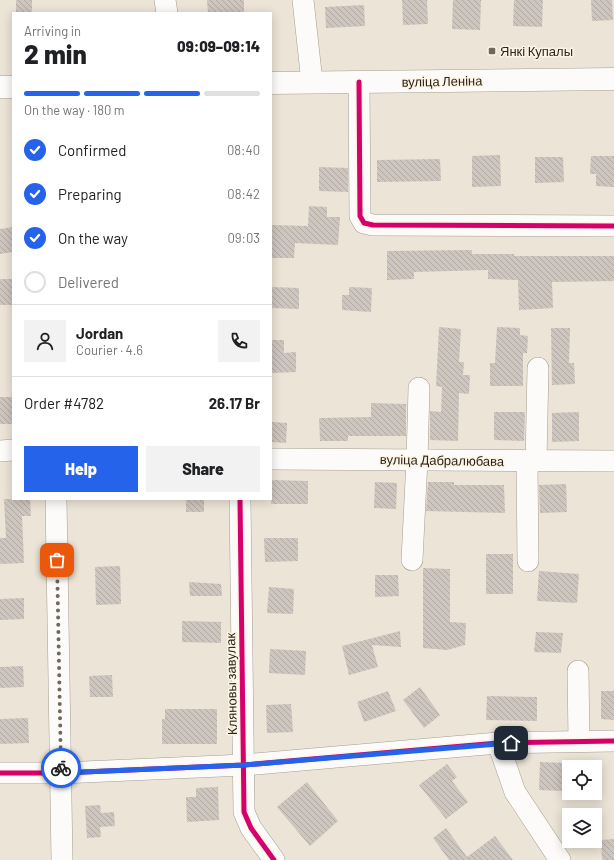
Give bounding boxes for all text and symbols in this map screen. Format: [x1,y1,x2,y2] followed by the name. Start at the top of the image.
[24,23,81,39] text: Arriving in
[177,37,260,55] text: 09:09–09:14
[24,38,87,69] text: 2 min
[500,43,573,59] place label: Янкі Купалы
[487,46,497,56] marker: Янкі Купалы
[401,72,483,90] street label: вуліца Леніна
[24,102,125,118] text: On the way · 180 m
[24,139,46,161] icon: check
[58,141,126,159] text: Confirmed
[227,142,260,158] text: 08:40
[24,183,46,205] icon: check
[58,185,122,203] text: Preparing
[227,186,260,202] text: 08:42
[24,227,46,249] icon: check
[58,229,128,247] text: On the way
[227,230,260,246] text: 09:03
[58,273,119,291] text: Delivered
[24,320,66,362] button: person
[218,320,260,362] button: phone
[76,324,123,342] text: Jordan
[76,342,143,358] text: Courier · 4.6
[24,394,104,412] text: Order #4782
[209,394,260,412] text: 26.17 Br
[24,446,138,492] button: Help
[146,446,260,492] button: Share
[380,451,505,469] street label: вуліца Дабралюбава
[40,543,74,577] pin
[46,549,68,571] icon: bag
[222,633,240,735] street label: Кляновы завулак
[494,726,528,760] pin
[500,732,522,754] icon: home
[41,748,81,788] courier
[50,757,72,779] icon: bike
[562,760,602,848] map controls
[562,760,602,800] button: locate
[562,808,602,848] button: layers

